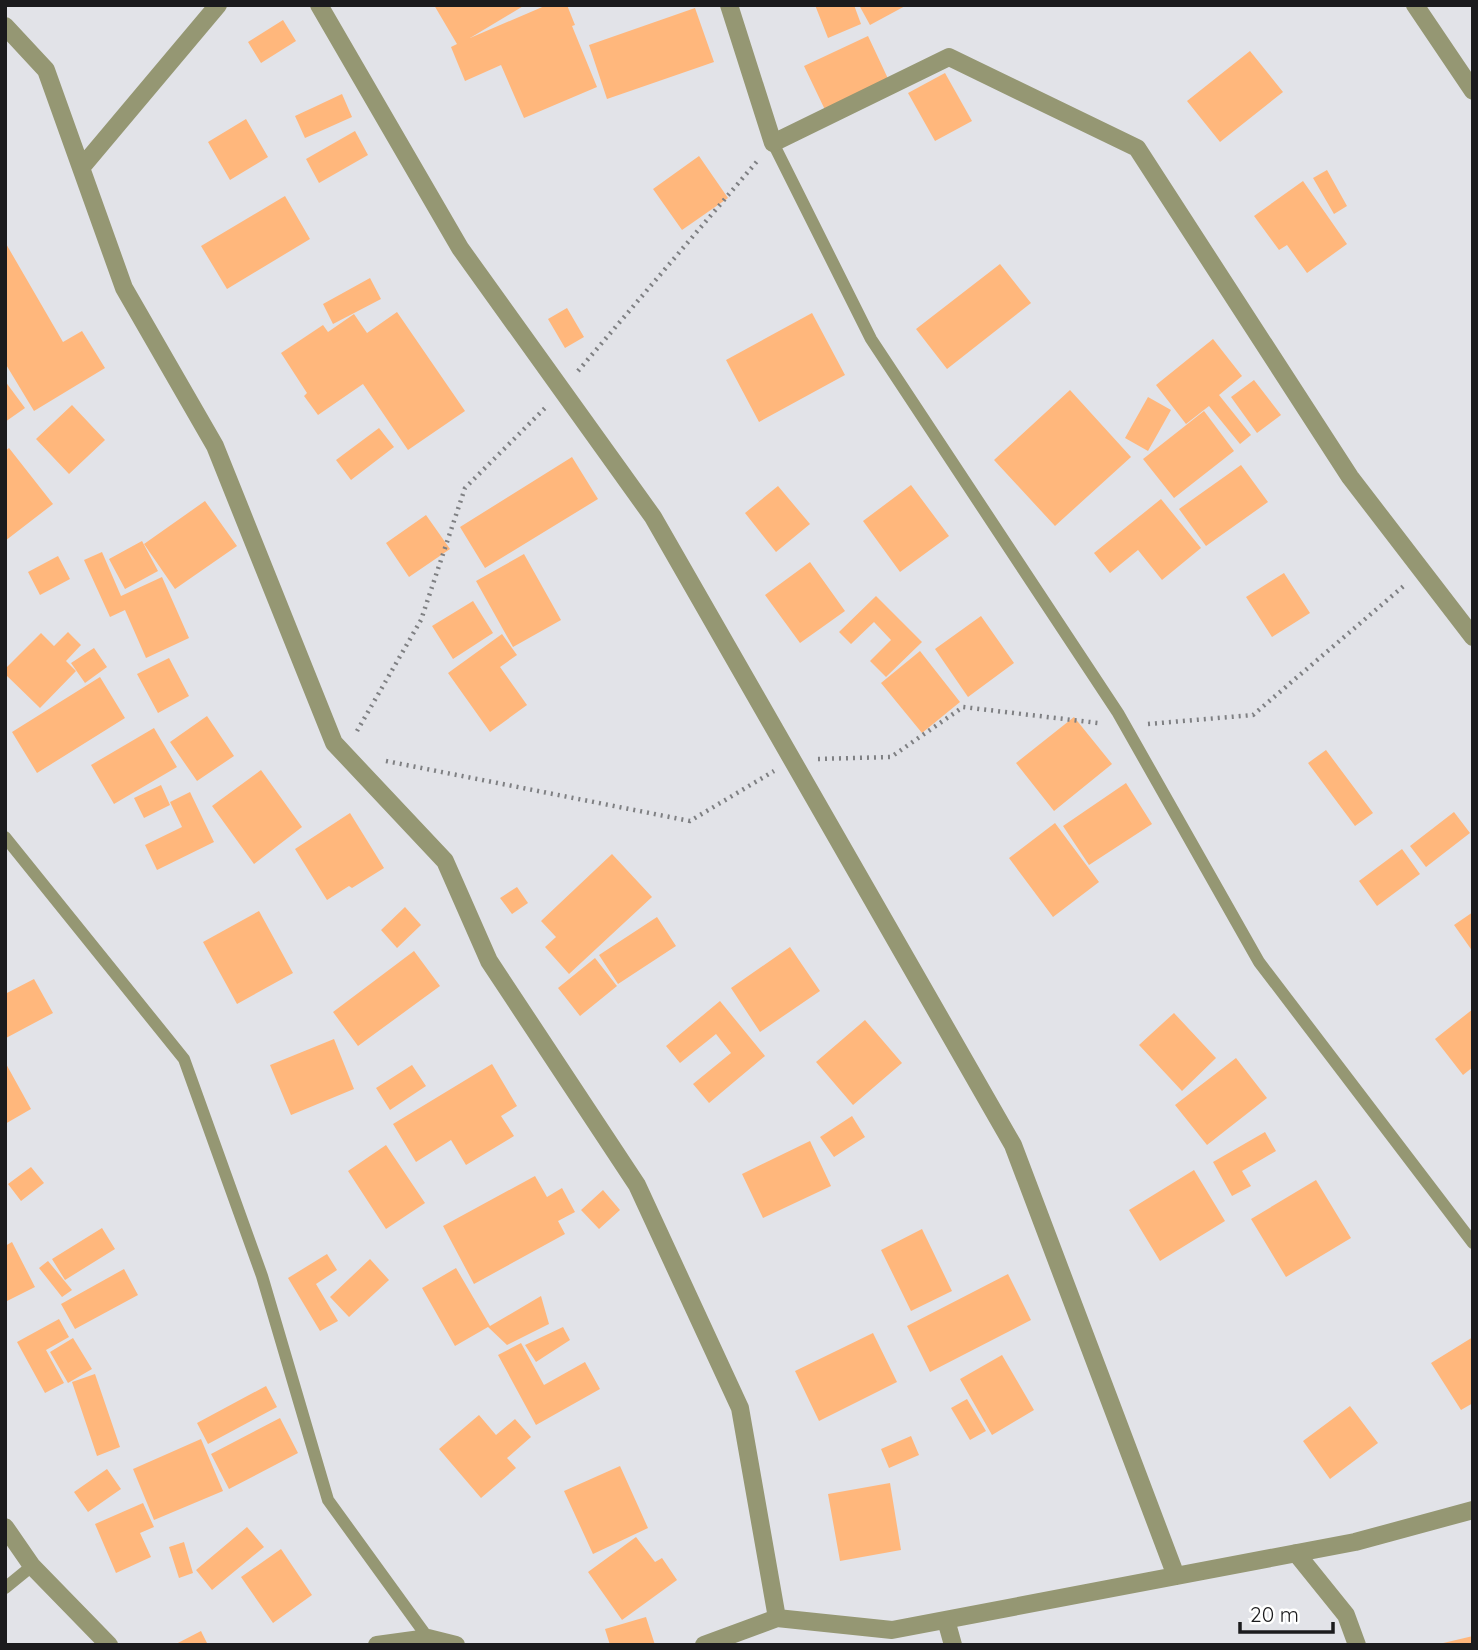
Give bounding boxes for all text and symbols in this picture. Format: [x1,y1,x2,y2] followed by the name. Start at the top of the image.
[1240,1590,1333,1634] scale bar
[1250,1601,1299,1627] text: 20 m

